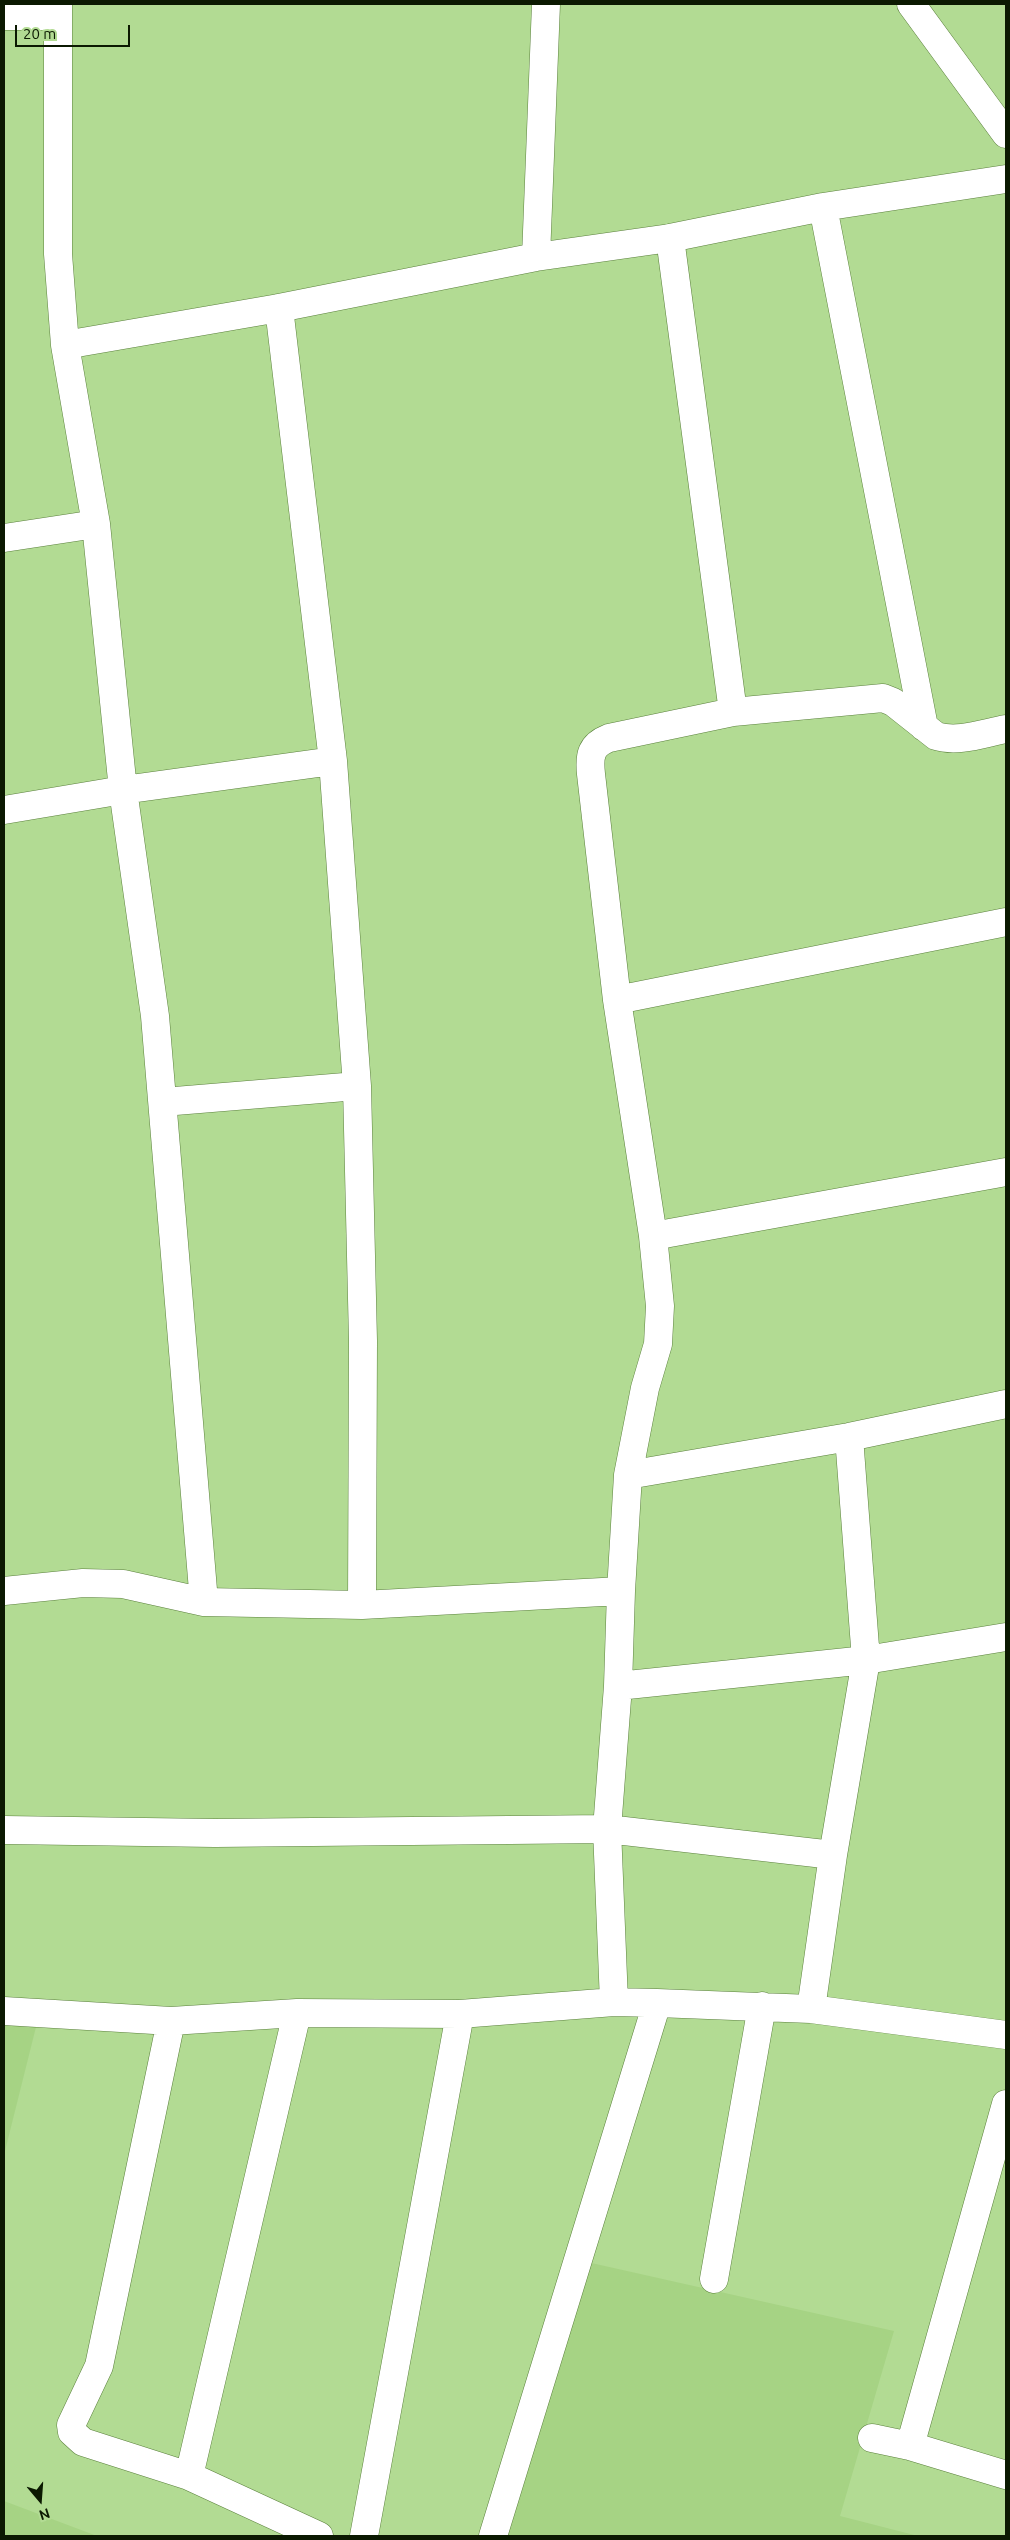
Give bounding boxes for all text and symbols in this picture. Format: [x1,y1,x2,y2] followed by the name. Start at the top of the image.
[18,15,132,47] scale bar
[23,25,56,42] text: 20 m
[15,2475,65,2525] north arrow
[37,2505,52,2523] text: N

